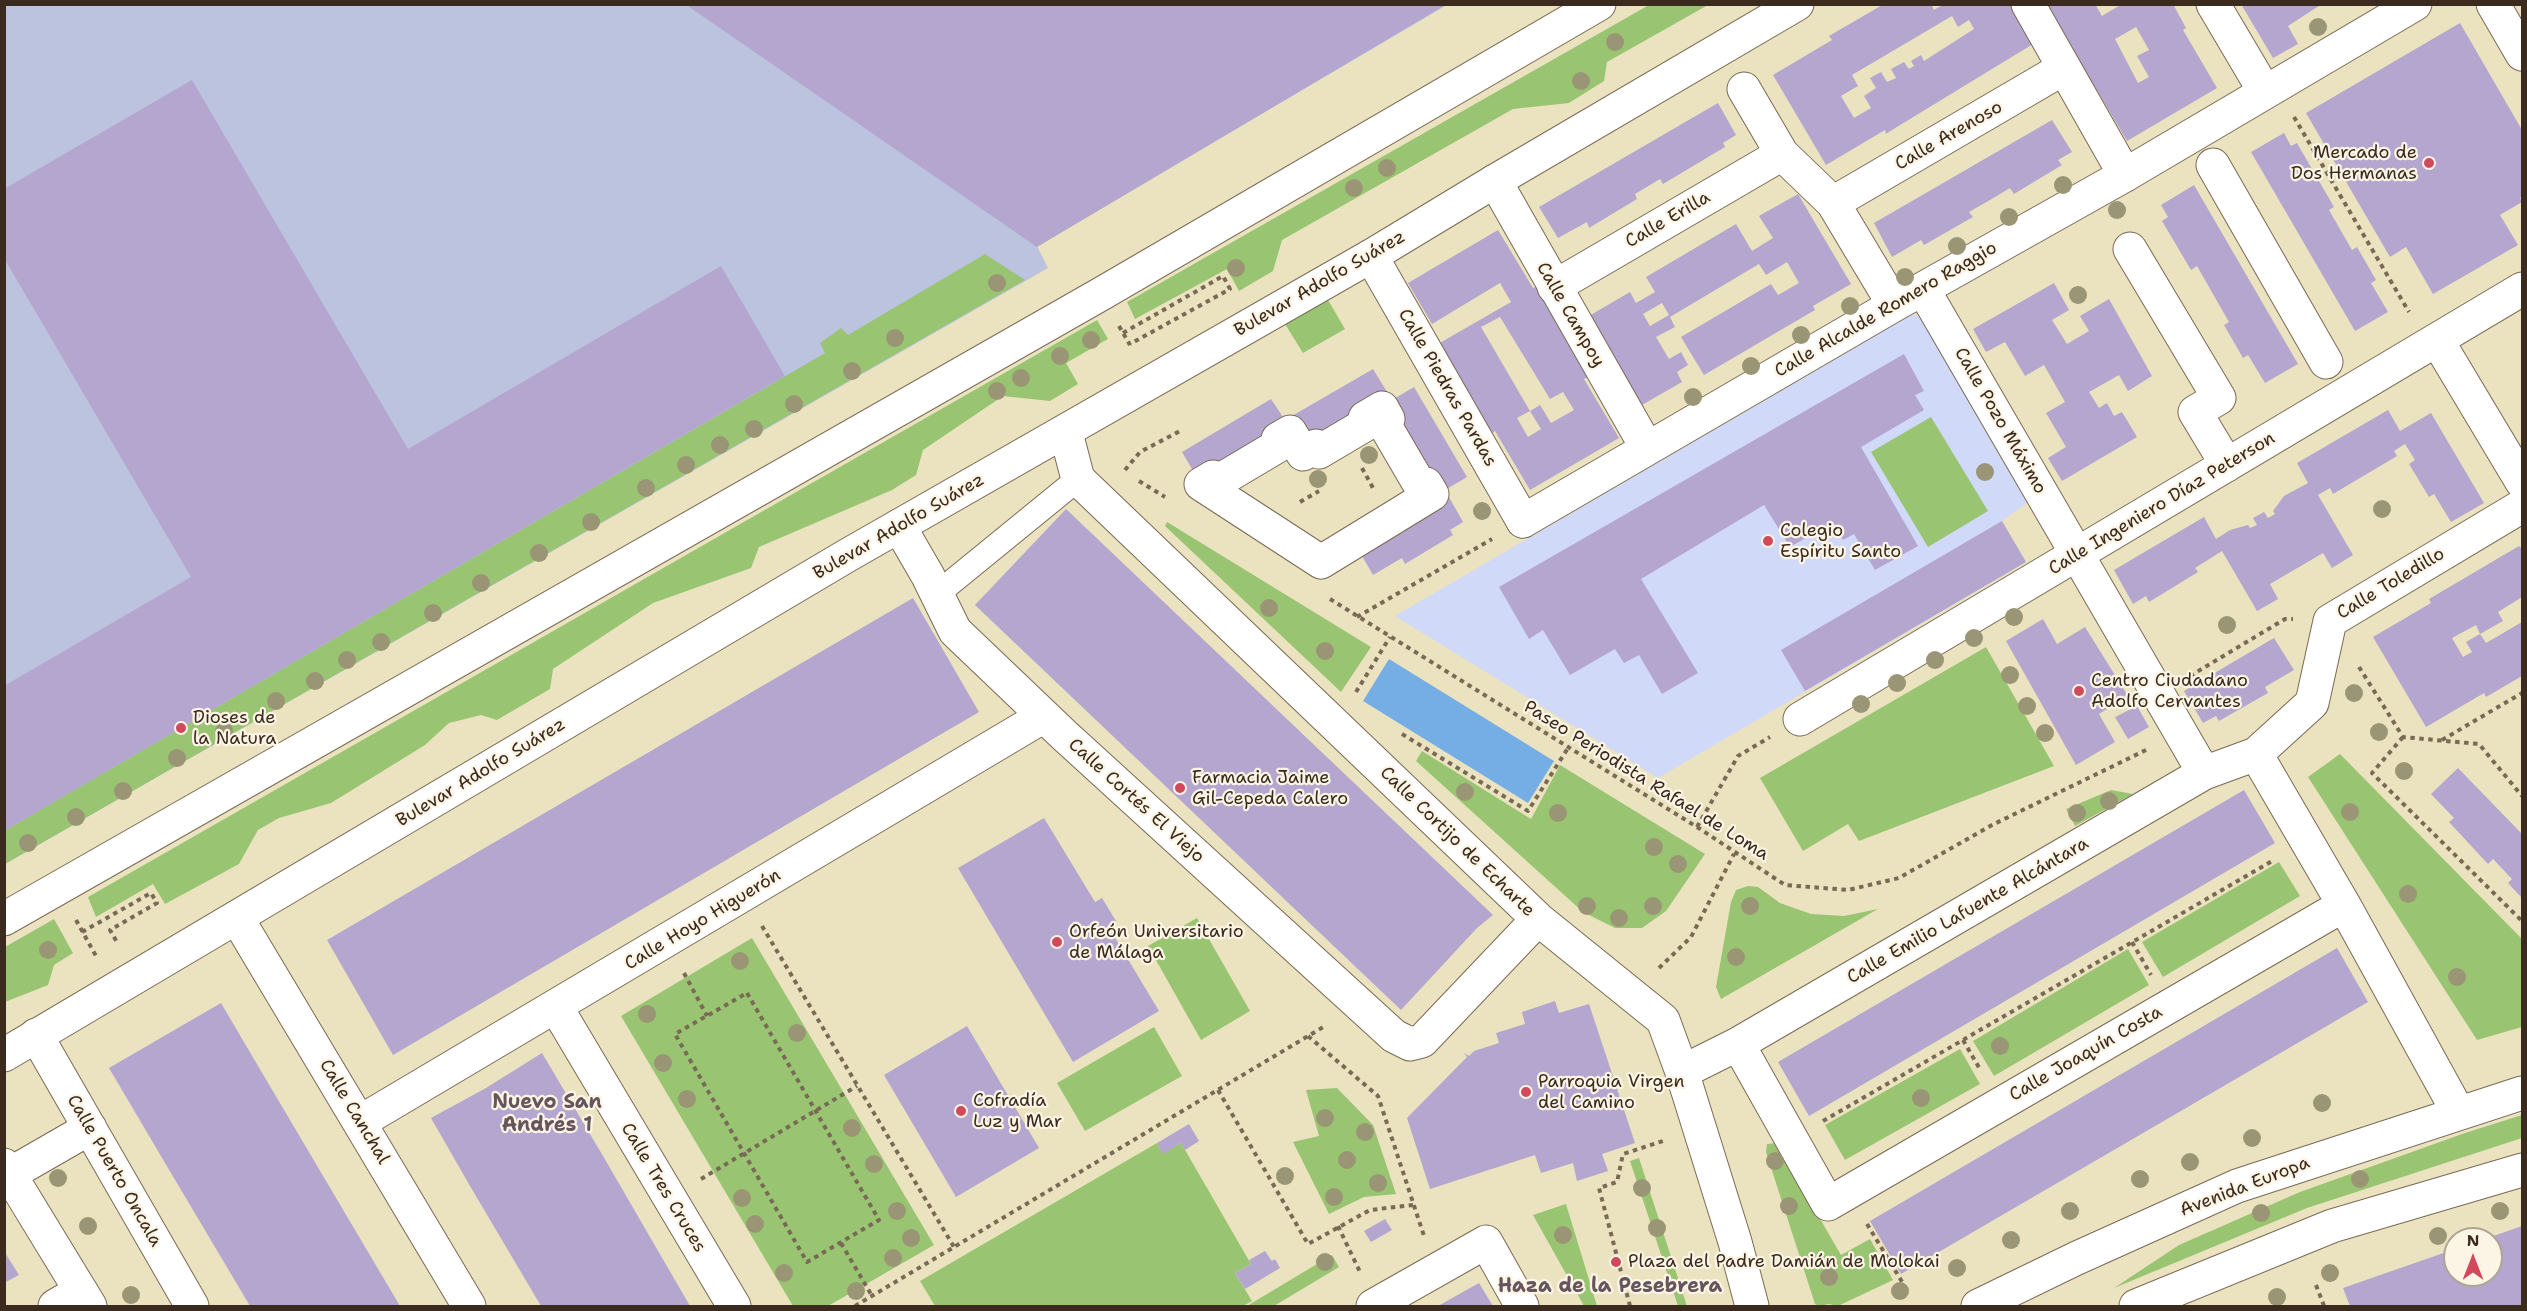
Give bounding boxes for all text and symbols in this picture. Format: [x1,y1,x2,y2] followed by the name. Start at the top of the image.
[1891,97,2007,175] street label: Calle Arenoso
[2291,142,2417,184] place label: Mercado de Dos Hermanas
[2422,156,2436,170] marker: Mercado de Dos Hermanas
[1622,187,1714,253] street label: Calle Erilla
[1231,226,1409,342] street label: Bulevar Adolfo Suárez
[1771,237,2001,383] street label: Calle Alcalde Romero Raggio
[1531,259,1609,371] street label: Calle Campoy
[1393,305,1501,471] street label: Calle Piedras Pardas
[1949,344,2051,498] street label: Calle Pozo Máximo
[2045,428,2279,580] street label: Calle Ingeniero Díaz Peterson
[810,469,988,585] street label: Bulevar Adolfo Suárez
[1780,520,1901,562] place label: Colegio Espíritu Santo
[1761,534,1775,548] marker: Colegio Espíritu Santo
[2333,543,2449,625] street label: Calle Toledillo
[2091,670,2248,712] place label: Centro Ciudadano Adolfo Cervantes
[2072,684,2086,698] marker: Centro Ciudadano Adolfo Cervantes
[1519,696,1773,866] street label: Paseo Periodista Rafael de Loma
[193,707,276,750] place label: Dioses de la Natura
[393,714,569,832] street label: Bulevar Adolfo Suárez
[174,721,188,735] marker: Dioses de la Natura
[1064,734,1208,868] street label: Calle Cortés El Viejo
[1375,762,1539,922] street label: Calle Cortijo de Echarte
[1192,767,1348,810] place label: Farmacia Jaime Gil-Cepeda Calero
[1173,781,1187,795] marker: Farmacia Jaime Gil-Cepeda Calero
[1844,833,2092,989] street label: Calle Emilio Lafuente Alcántara
[621,865,785,975] street label: Calle Hoyo Higuerón
[1069,921,1244,964] place label: Orfeón Universitario de Málaga
[1050,935,1064,949] marker: Orfeón Universitario de Málaga
[2006,1001,2166,1107] street label: Calle Joaquín Costa
[314,1056,394,1168] street label: Calle Canchal
[1538,1071,1684,1114] place label: Parroquia Virgen del Camino
[1519,1085,1533,1099] marker: Parroquia Virgen del Camino
[973,1090,1062,1132] place label: Cofradía Luz y Mar
[62,1091,166,1251] street label: Calle Puerto Oncala
[492,1091,602,1138] district label: Nuevo San Andrés 1
[954,1104,968,1118] marker: Cofradía Luz y Mar
[616,1119,710,1257] street label: Calle Tres Cruces
[2177,1152,2313,1222] street label: Avenida Europa
[2443,1227,2503,1287] north arrow
[2467,1230,2479,1251] text: N
[1628,1251,1940,1273] place label: Plaza del Padre Damián de Molokai
[1609,1255,1623,1269] marker: Plaza del Padre Damián de Molokai
[1498,1275,1722,1299] district label: Haza de la Pesebrera

